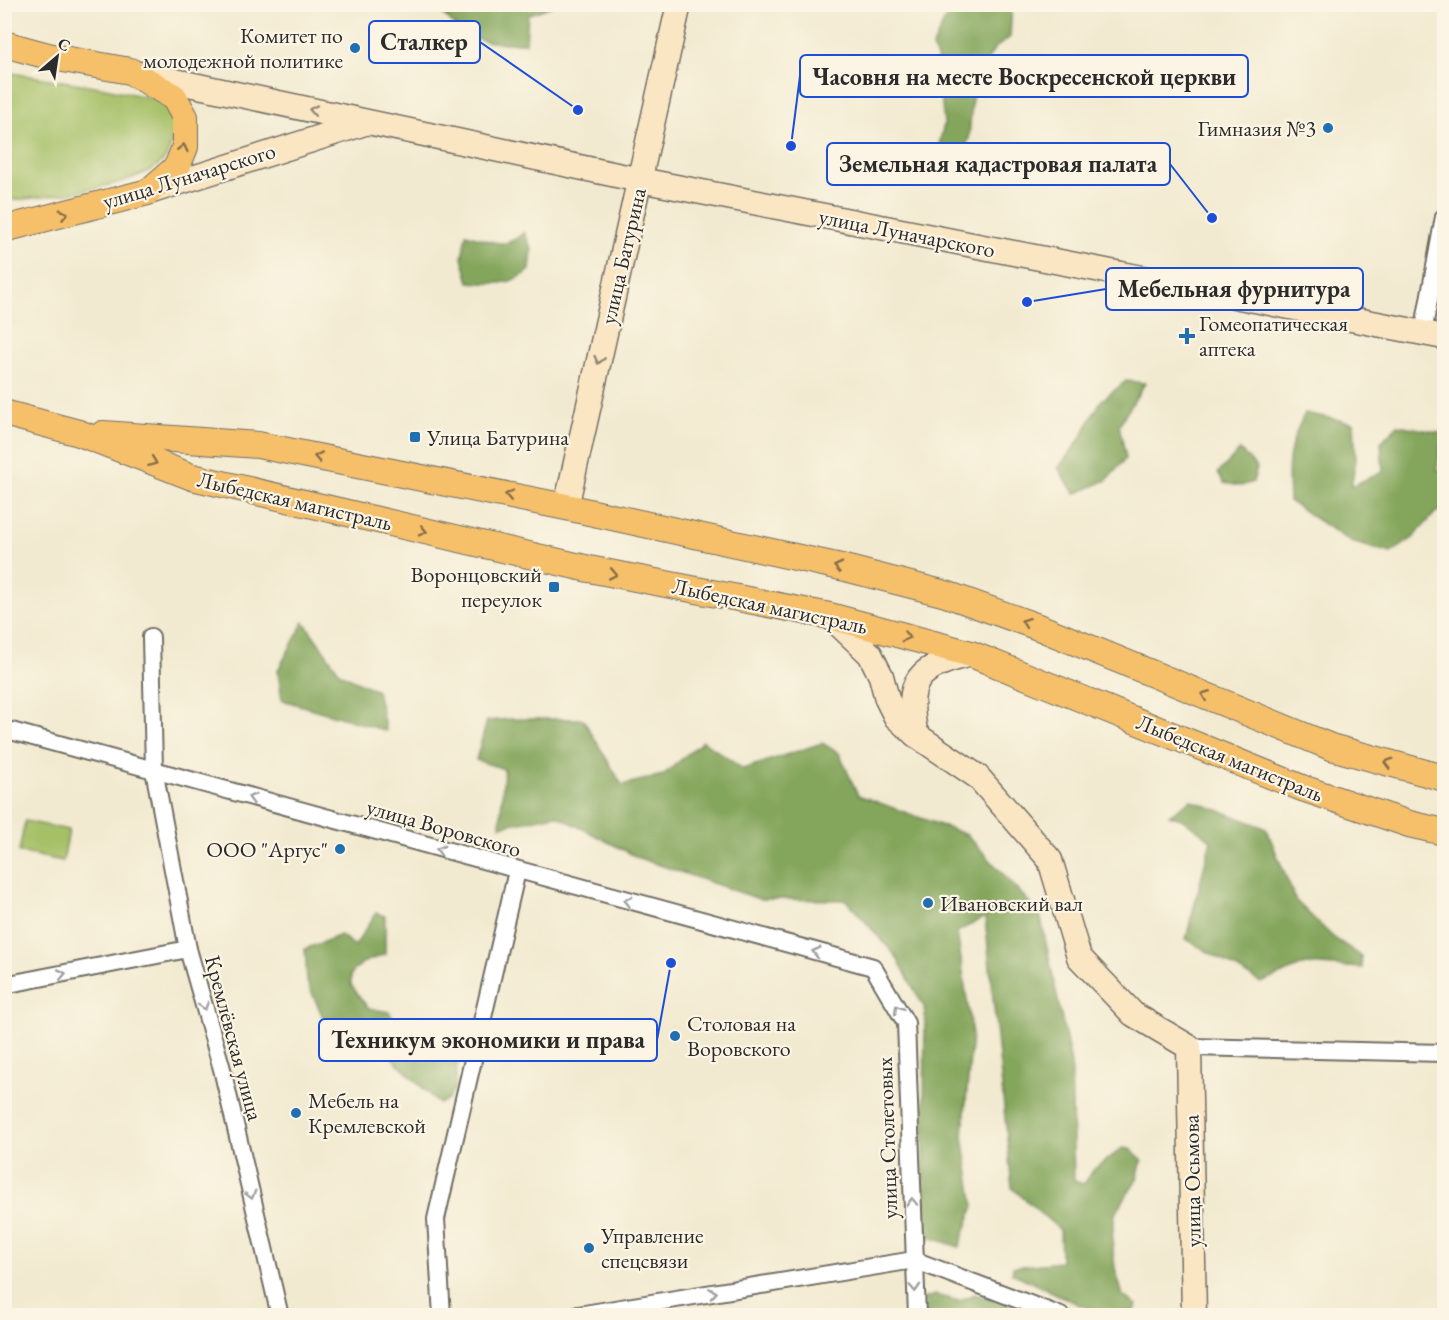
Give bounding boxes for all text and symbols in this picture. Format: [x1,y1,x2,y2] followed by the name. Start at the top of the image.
[143,21,343,75] place label: Комитет по молодежной политике
[369,21,480,63] callout: Сталкер
[380,26,468,57] text: Сталкер
[27,27,87,87] north arrow
[54,32,74,56] text: С
[348,41,362,55] marker: Комитет по молодежной политике
[800,55,1248,97] callout: Часовня на месте Воскресенской церкви
[812,61,1236,92] text: Часовня на месте Воскресенской церкви
[308,104,318,117] one-way arrow
[1198,114,1316,143] place label: Гимназия №3
[1321,121,1335,135] marker: Гимназия №3
[99,136,279,216] street label: улица Луначарского
[175,143,188,153] one-way arrow
[827,143,1170,185] callout: Земельная кадастровая палата
[839,148,1158,179] text: Земельная кадастровая палата
[593,185,653,327] street label: улица Батурина
[816,202,998,264] street label: улица Луначарского
[59,208,69,221] one-way arrow
[1106,268,1363,310] callout: Мебельная фурнитура
[1118,273,1351,305] text: Мебельная фурнитура
[1199,309,1348,363] place label: Гомеопатическая аптека
[1180,329,1194,343] marker: Гомеопатическая аптека
[593,355,606,365] one-way arrow
[426,423,569,452] place label: Улица Батурина
[408,430,422,444] marker: Улица Батурина
[313,451,323,464] one-way arrow
[147,455,158,467] one-way arrow
[195,464,395,538] street label: Лыбедская магистраль
[504,489,514,502] one-way arrow
[418,524,428,537] one-way arrow
[411,560,542,614] place label: Воронцовский переулок
[833,561,843,574] one-way arrow
[608,567,618,580] one-way arrow
[670,571,870,641] street label: Лыбедская магистраль
[547,580,561,594] marker: Воронцовский переулок
[1020,617,1031,630] one-way arrow
[900,630,911,642] one-way arrow
[1201,690,1212,702] one-way arrow
[1132,707,1328,809] street label: Лыбедская магистраль
[1383,758,1394,770] one-way arrow
[247,792,257,805] one-way arrow
[363,792,525,864] street label: улица Воровского
[206,835,328,864] place label: ООО "Аргус"
[333,842,347,856] marker: ООО "Аргус"
[435,845,445,857] one-way arrow
[940,889,1083,918] place label: Ивановский вал
[623,896,633,909] one-way arrow
[921,896,935,910] marker: Ивановский вал
[811,947,822,959] one-way arrow
[198,952,270,1124] street label: Кремлёвская улица
[57,968,67,981] one-way arrow
[197,1000,209,1011] one-way arrow
[893,1005,905,1015] one-way arrow
[687,1009,796,1063] place label: Столовая на Воровского
[319,1019,657,1061] callout: Техникум экономики и права
[331,1024,646,1056] text: Техникум экономики и права
[668,1029,682,1043] marker: Столовая на Воровского
[870,1056,904,1219] street label: улица Столетовых
[308,1086,426,1140] place label: Мебель на Кремлевской
[289,1106,303,1120] marker: Мебель на Кремлевской
[1176,1114,1208,1248] street label: улица Осьмова
[243,1190,256,1200] one-way arrow
[905,1197,918,1206] one-way arrow
[600,1221,704,1275] place label: Управление спецсвязи
[582,1241,596,1255] marker: Управление спецсвязи
[909,1283,922,1292] one-way arrow
[708,1287,717,1299] one-way arrow

